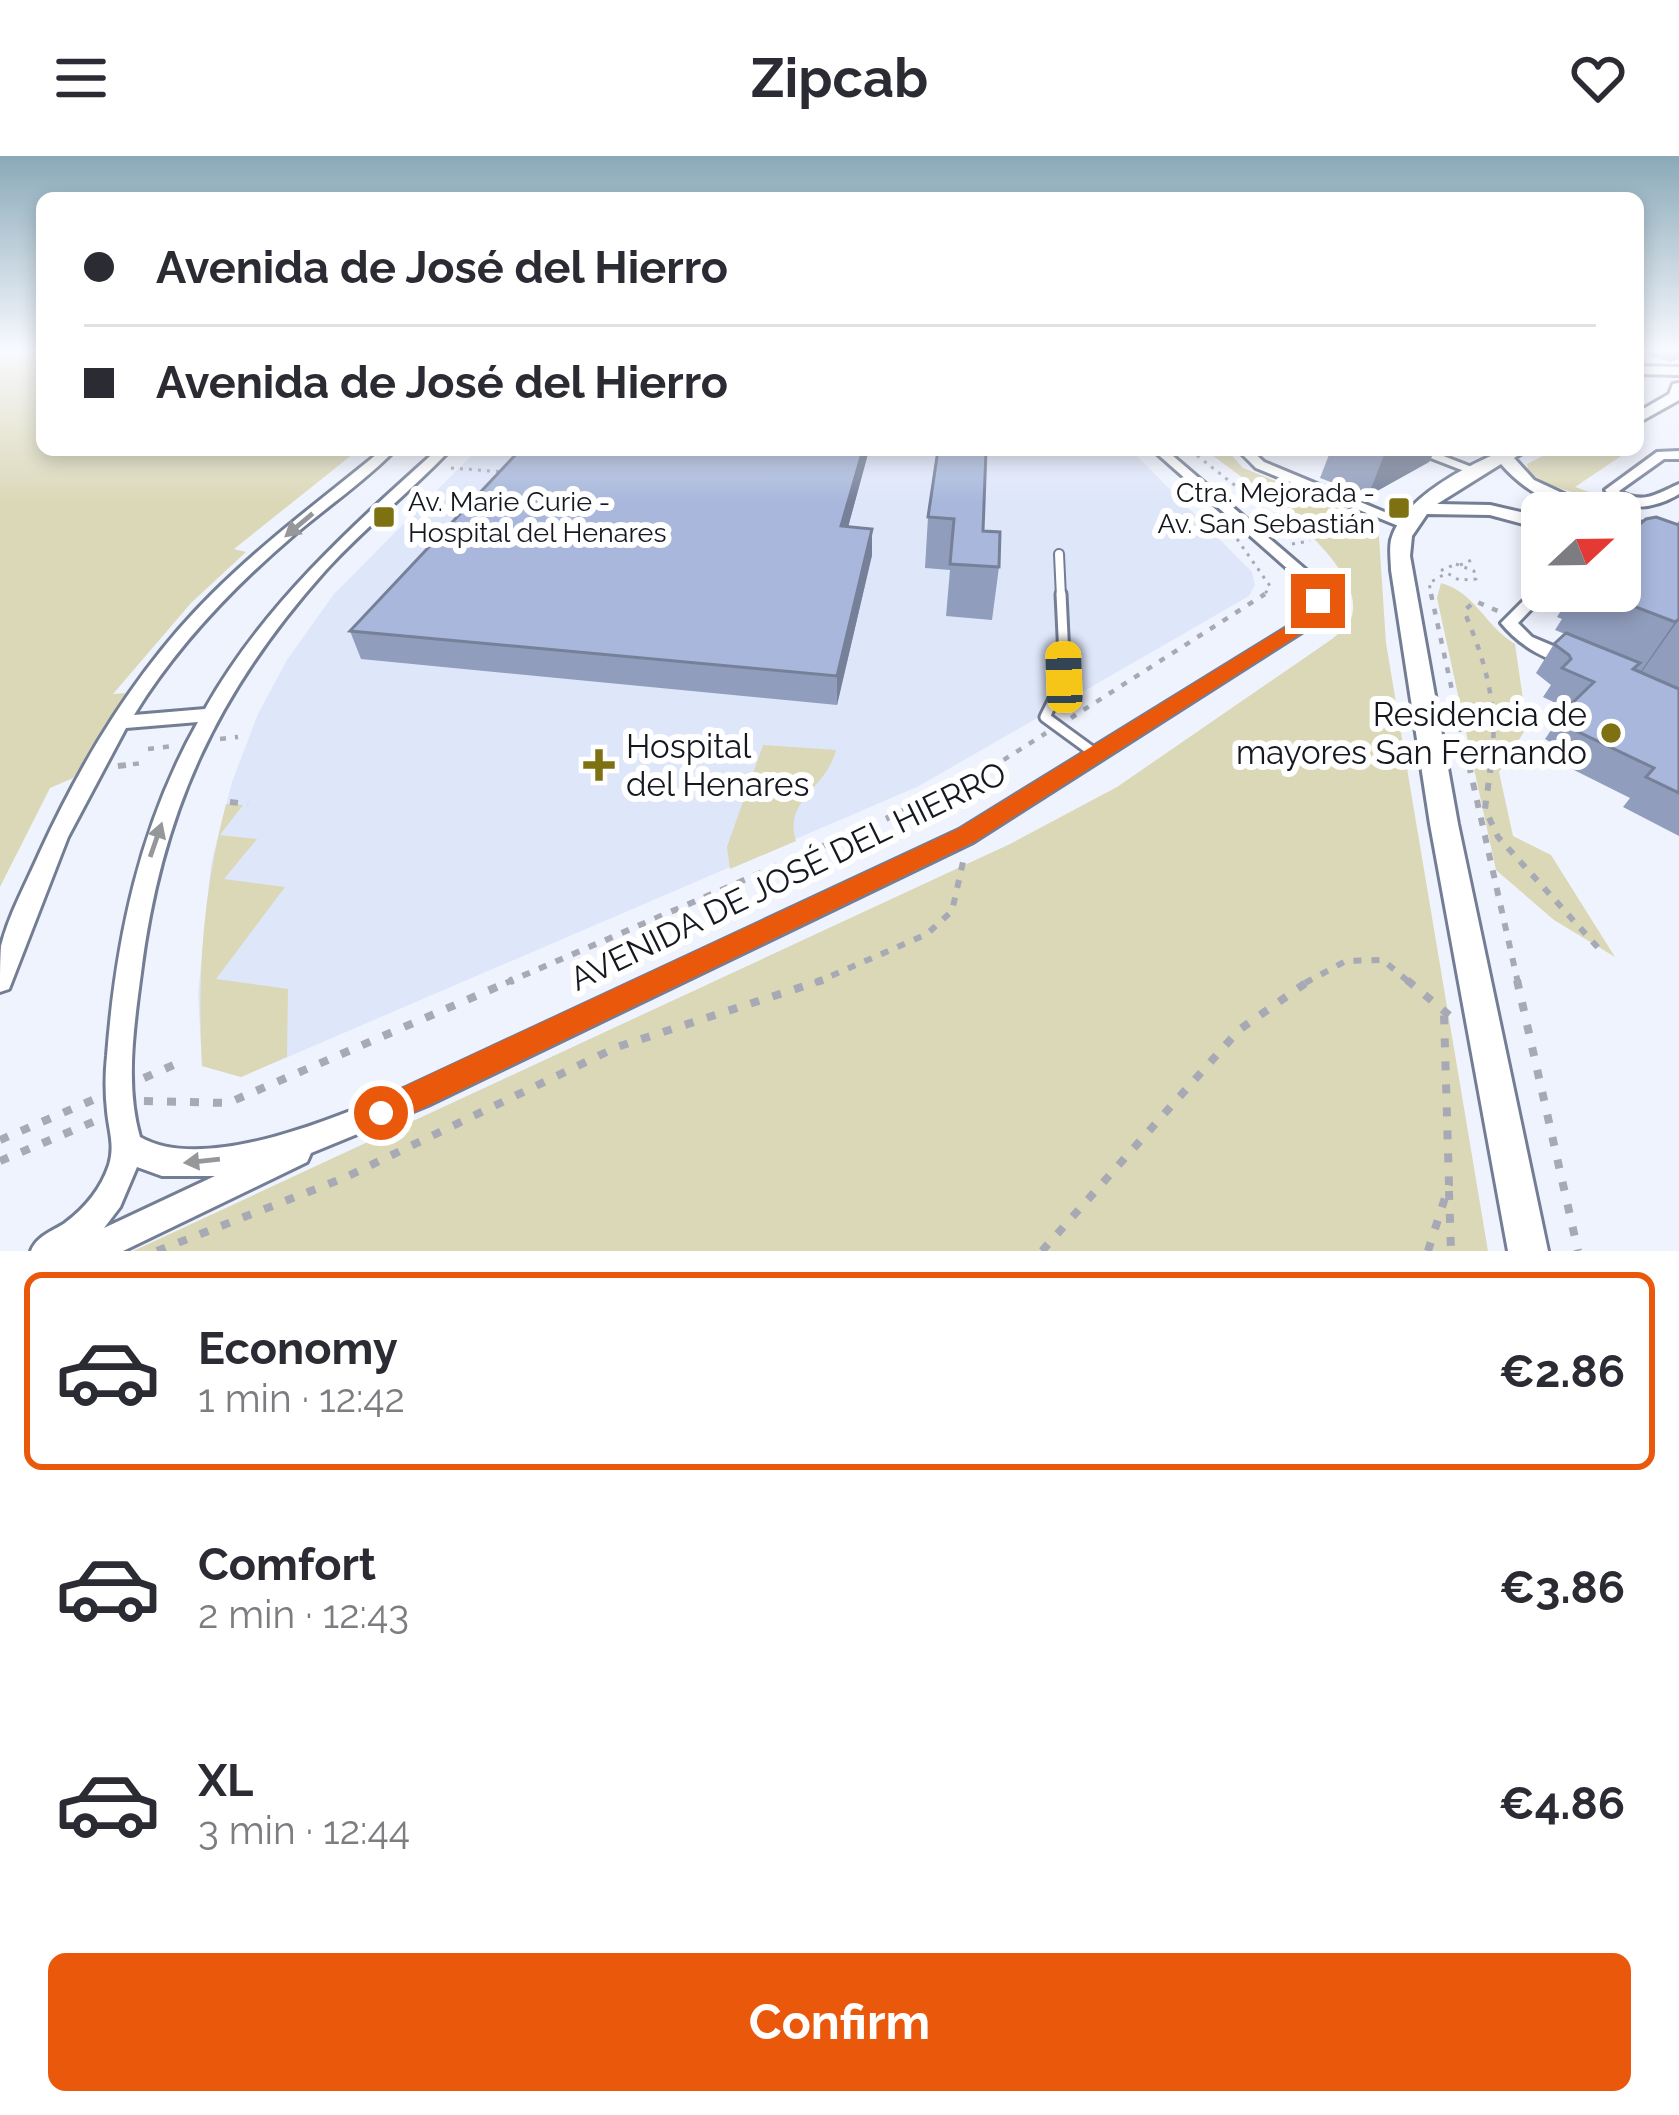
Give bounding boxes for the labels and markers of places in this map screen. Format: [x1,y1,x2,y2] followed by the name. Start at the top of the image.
[1157,477,1375,539] place label: Ctra. Mejorada - Av. San Sebastián
[408,486,667,548] place label: Av. Marie Curie - Hospital del Henares
[1386,495,1412,521] marker: Ctra. Mejorada - Av. San Sebastián
[371,504,397,530] marker: Av. Marie Curie - Hospital del Henares
[1236,695,1587,772] place label: Residencia de mayores San Fernando
[1598,720,1624,746] marker: Residencia de mayores San Fernando
[626,727,809,804] place label: Hospital del Henares
[583,749,615,781] marker: Hospital del Henares

